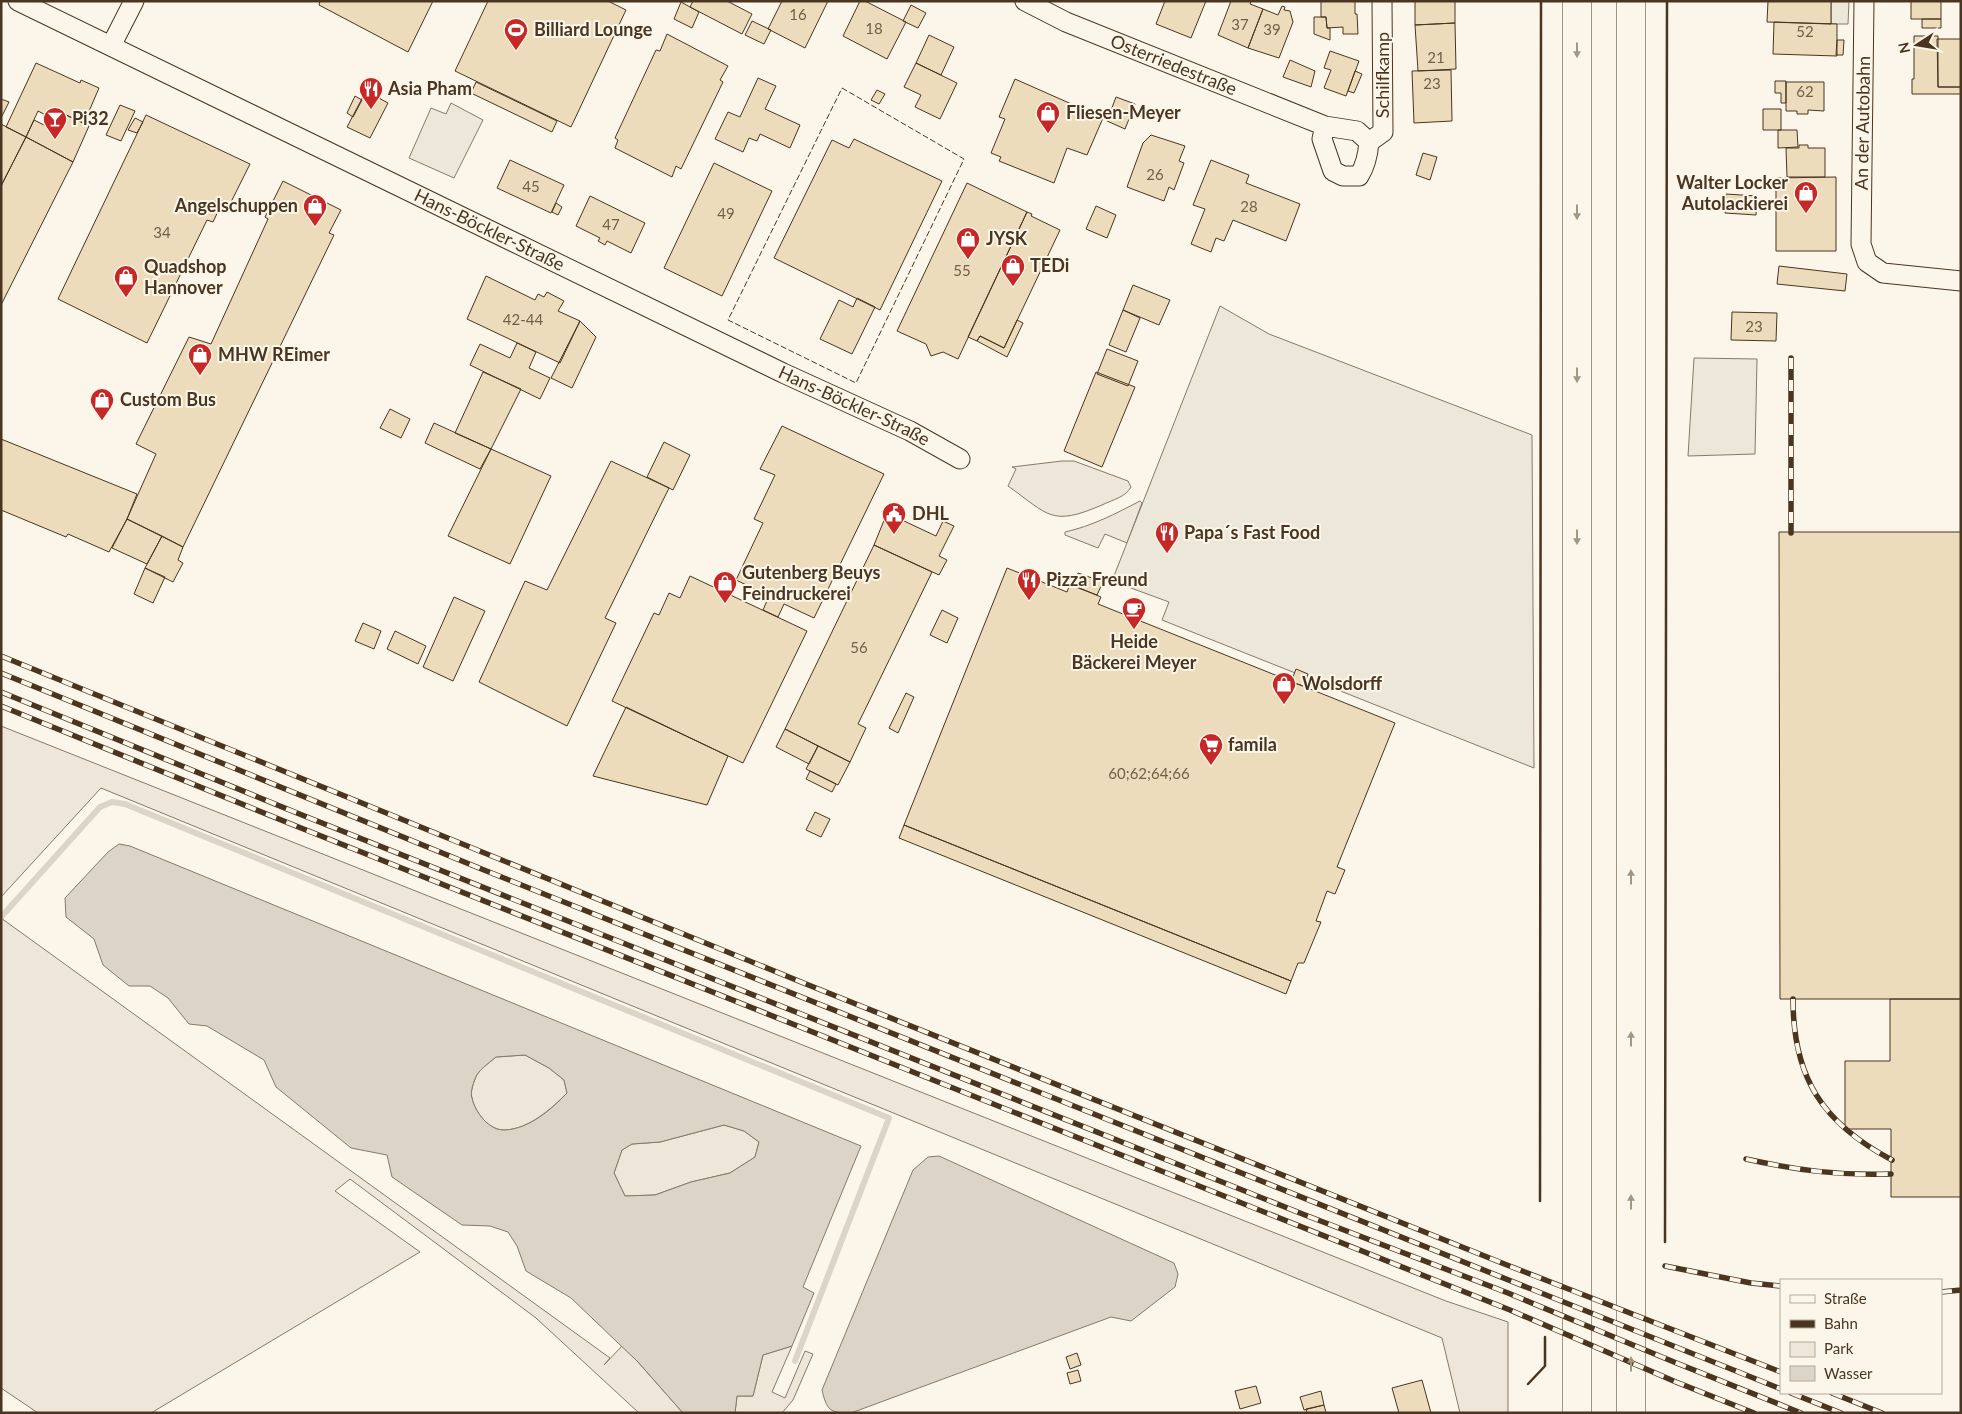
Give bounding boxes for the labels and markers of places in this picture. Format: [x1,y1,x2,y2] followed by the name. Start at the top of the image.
[503,17,529,51] sports icon: Billiard Lounge
[534,18,653,40] place label: Billiard Lounge
[358,76,384,110] restaurant icon: Asia Pham
[387,77,472,99] place label: Asia Pham
[1035,100,1061,134] shop icon: Fliesen-Meyer
[1066,101,1181,123] place label: Fliesen-Meyer
[42,106,68,140] bar icon: Pi32
[72,107,109,129] place label: Pi32
[1676,171,1788,214] place label: Walter Locker Autolackierei
[1793,180,1819,214] shop icon: Walter Locker Autolackierei
[302,193,328,227] shop icon: Angelschuppen
[174,194,298,216] place label: Angelschuppen
[955,226,981,260] shop icon: JYSK
[986,227,1028,249] place label: JYSK
[1000,253,1026,287] shop icon: TEDi
[1030,254,1069,276] place label: TEDi
[144,255,227,298] place label: Quadshop Hannover
[113,264,139,298] shop icon: Quadshop Hannover
[187,342,213,376] shop icon: MHW REimer
[218,343,330,365] place label: MHW REimer
[89,387,115,421] shop icon: Custom Bus
[120,388,216,410] place label: Custom Bus
[881,501,907,535] public building icon: DHL
[912,502,950,524] place label: DHL
[1154,520,1180,554] restaurant icon: Papa´s Fast Food
[1184,521,1320,543] place label: Papa´s Fast Food
[742,561,881,604] place label: Gutenberg Beuys Feindruckerei
[1016,567,1042,601] restaurant icon: Pizza Freund
[1046,568,1148,590] place label: Pizza Freund
[712,570,738,604] shop icon: Gutenberg Beuys Feindruckerei
[1121,596,1147,630] cafe icon: Heide Bäckerei Meyer
[1072,630,1197,673] place label: Heide Bäckerei Meyer
[1271,671,1297,705] shop icon: Wolsdorff
[1302,672,1383,694] place label: Wolsdorff
[1198,732,1224,766] supermarket icon: famila
[1228,733,1277,755] place label: famila

